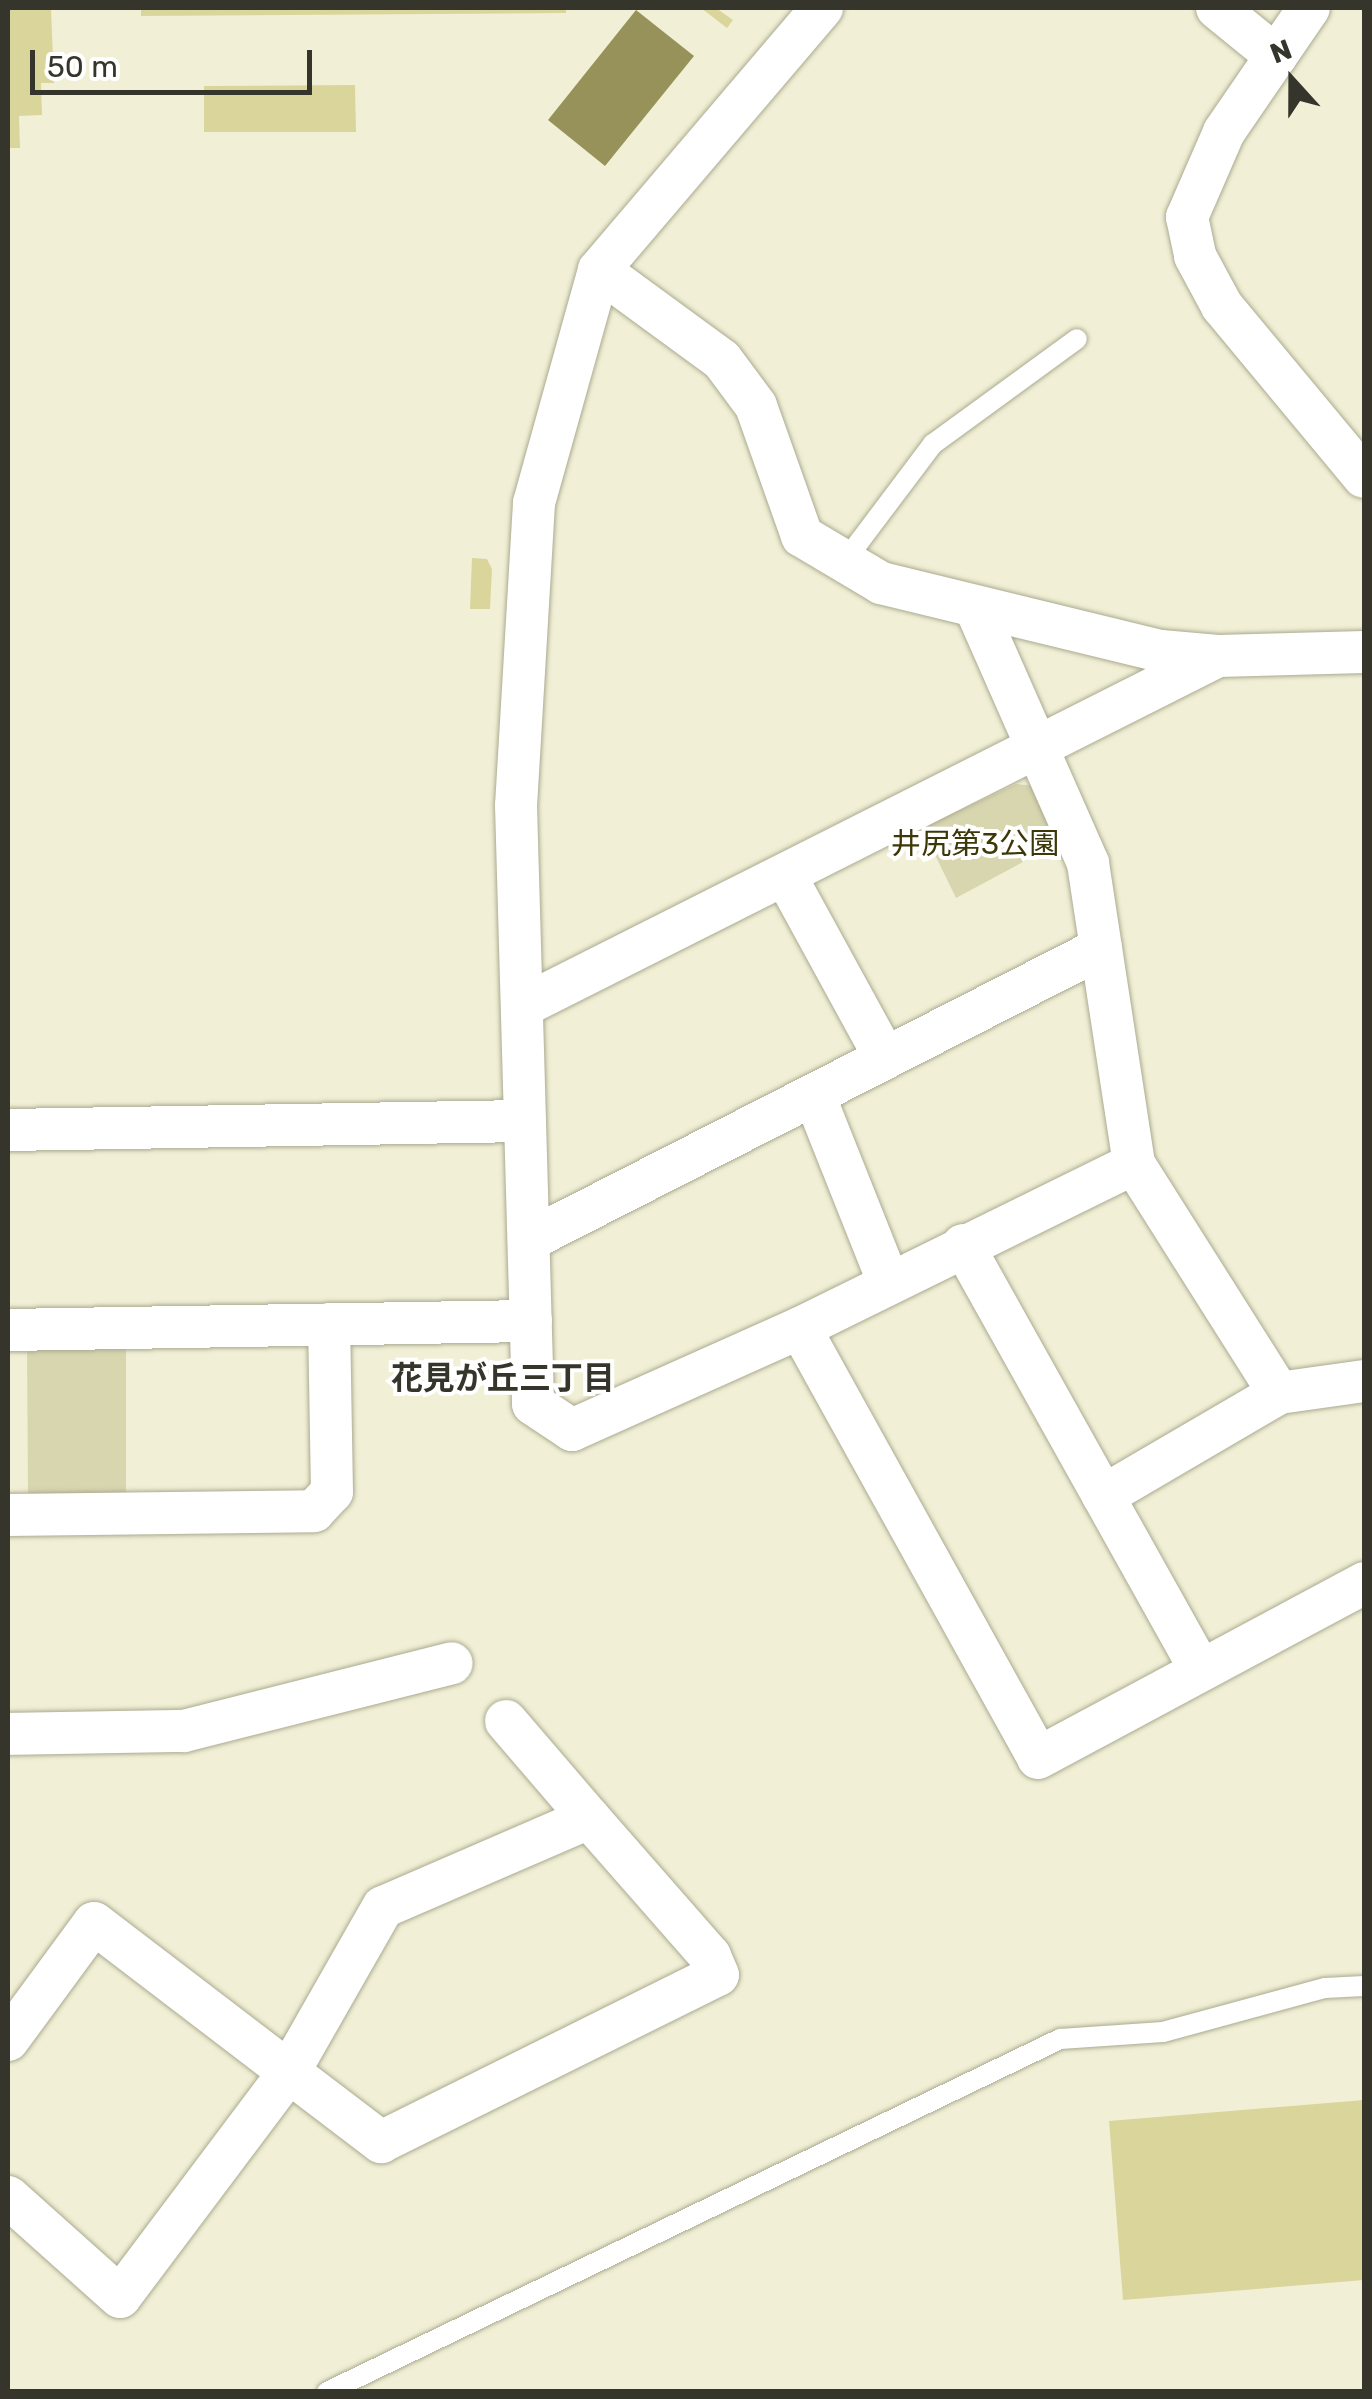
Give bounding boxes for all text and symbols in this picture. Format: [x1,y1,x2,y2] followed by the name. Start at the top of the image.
[35,30,318,92] scale bar
[1242,30,1342,130] north arrow
[1266,33,1296,71] text: N
[47,49,118,85] text: 50 m
[891,826,1059,862] park label: 井尻第3公園
[391,1359,615,1397] district label: 花見が丘三丁目

